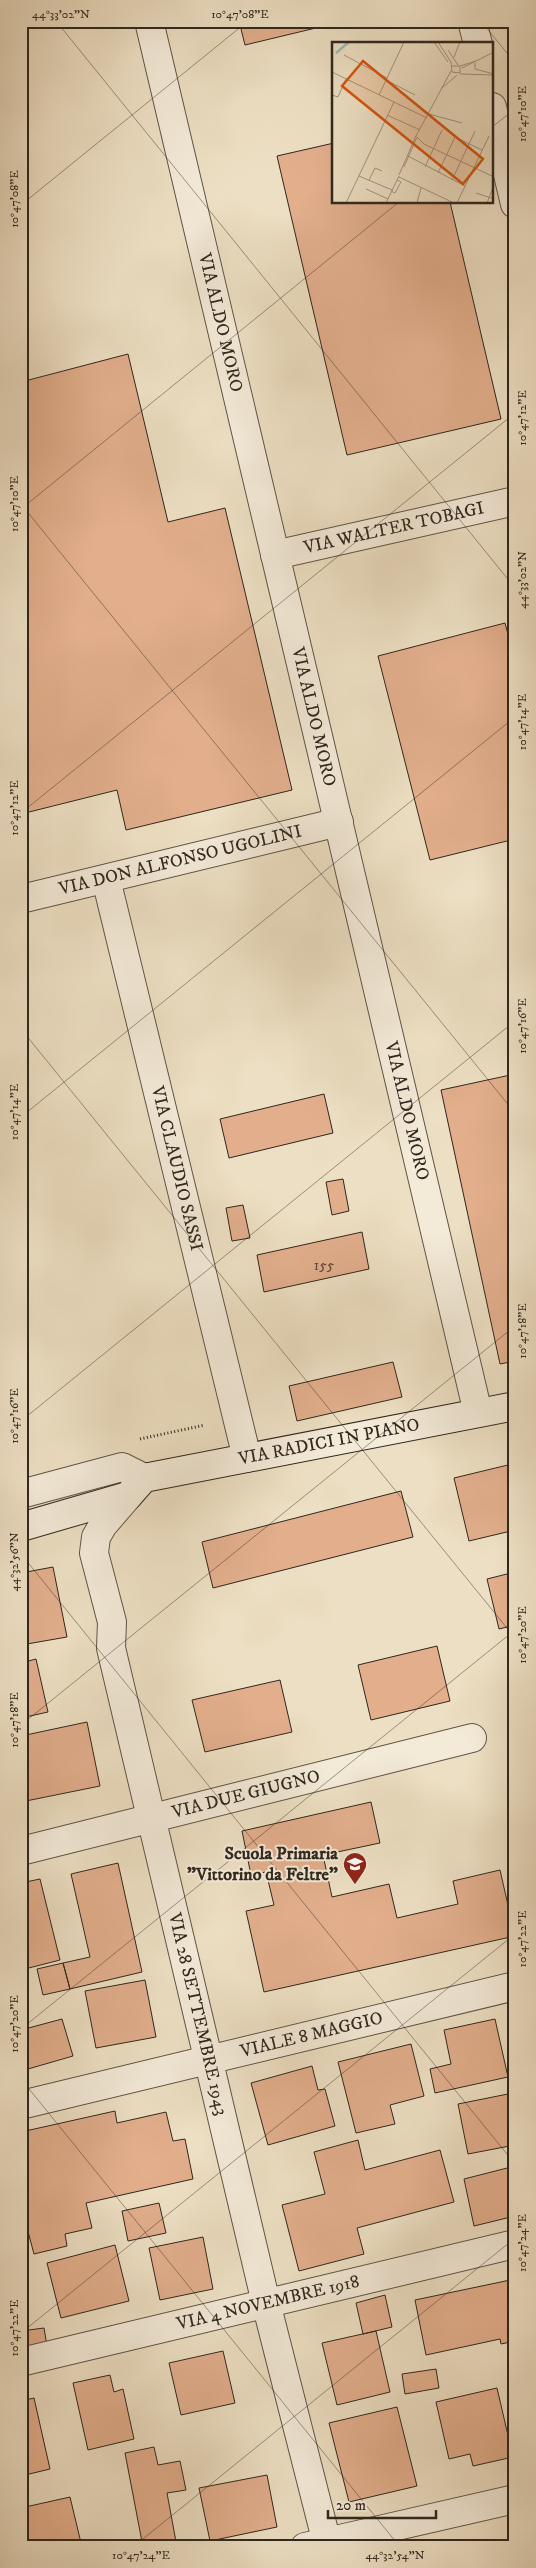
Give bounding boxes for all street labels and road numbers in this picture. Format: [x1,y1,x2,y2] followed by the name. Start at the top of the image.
[193,250,247,394] street label: VIA ALDO MORO
[301,497,486,559] street label: VIA WALTER TOBAGI
[286,644,341,789] street label: VIA ALDO MORO
[56,820,304,901] street label: VIA DON ALFONSO UGOLINI
[379,1038,434,1183] street label: VIA ALDO MORO
[146,1083,207,1253] street label: VIA CLAUDIO SASSI
[236,1414,422,1471] street label: VIA RADICI IN PIANO
[169,1766,322,1824] street label: VIA DUE GIUGNO
[163,1910,232,2118] street label: VIA 28 SETTEMBRE 1943
[237,2007,385,2063] street label: VIALE 8 MAGGIO
[174,2271,362,2336] street label: VIA 4 NOVEMBRE 1918

